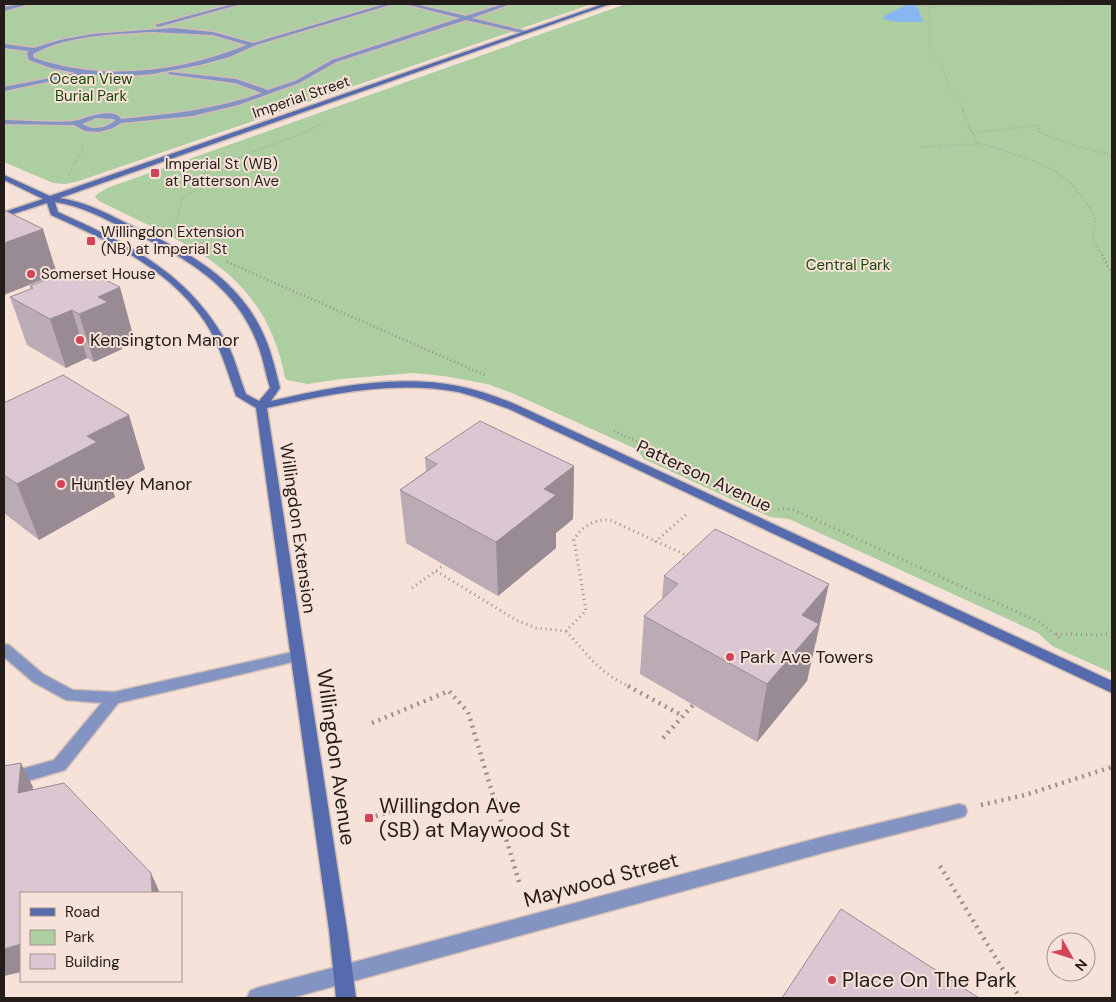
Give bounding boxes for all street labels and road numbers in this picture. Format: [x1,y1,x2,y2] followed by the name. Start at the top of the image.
[250,71,353,123] street label: Imperial Street
[633,434,775,518] street label: Patterson Avenue
[274,441,322,615] street label: Willingdon Extension
[310,667,362,847] street label: Willingdon Avenue
[520,846,682,914] street label: Maywood Street

